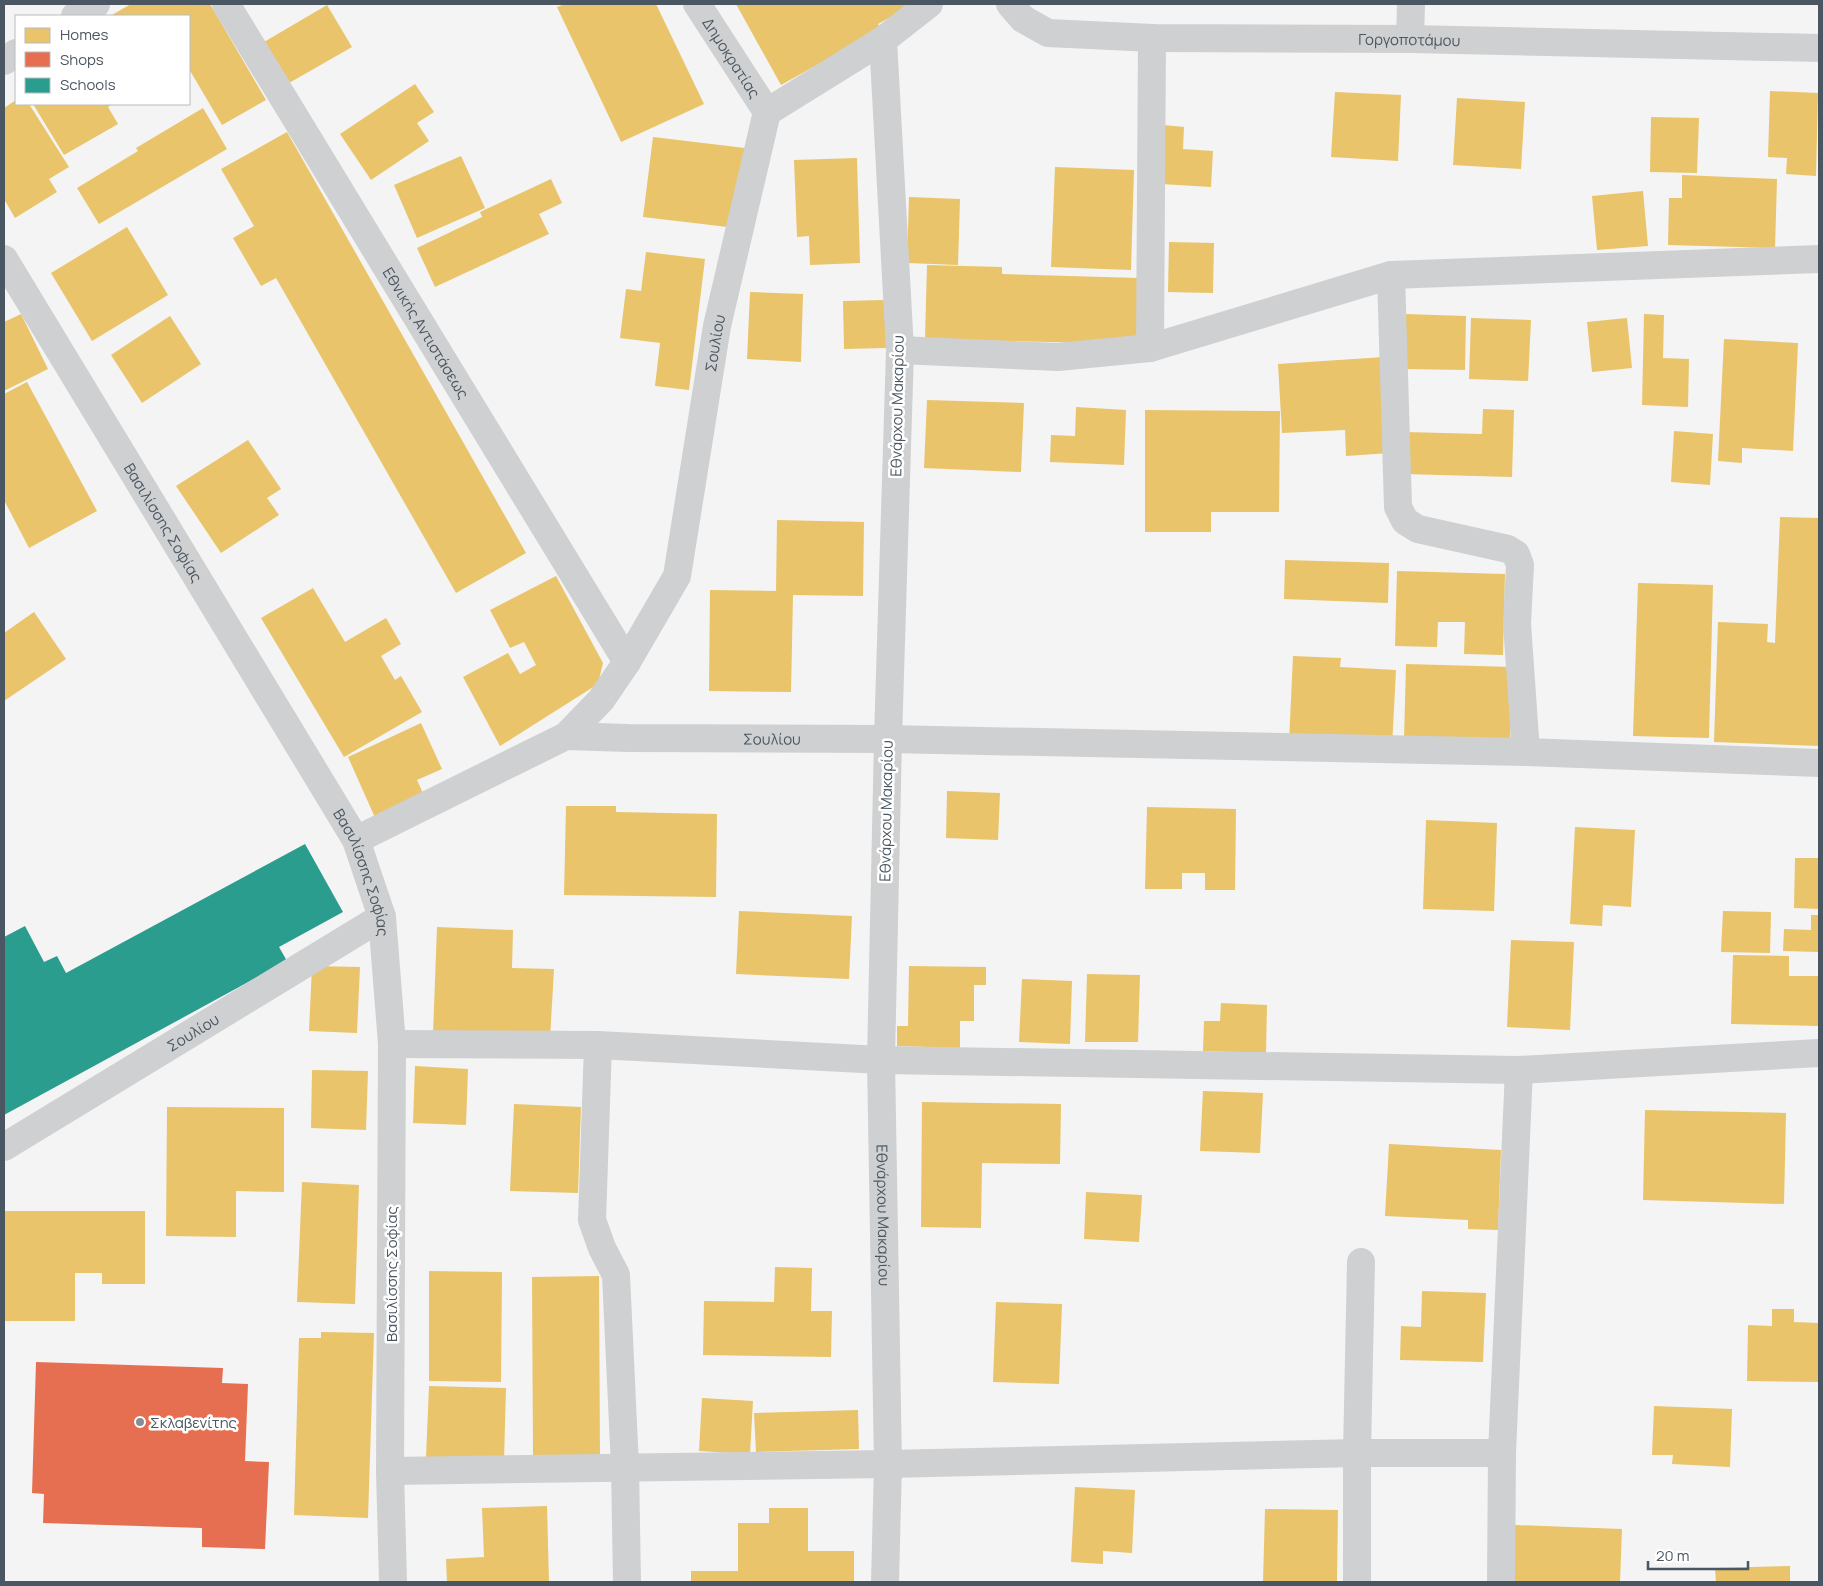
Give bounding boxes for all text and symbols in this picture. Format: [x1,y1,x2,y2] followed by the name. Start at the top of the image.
[698,13,766,102] street label: Δημοκρατίας
[15,15,190,105] legend
[60,24,109,45] text: Homes
[1358,28,1461,51] street label: Γοργοποτάμου
[60,49,104,70] text: Shops
[60,74,116,95] text: Schools
[378,263,474,402] street label: Εθνικής Αντιστάσεως
[699,312,730,373] street label: Σουλίου
[885,335,909,477] street label: Εθνάρχου Μακαρίου
[119,459,208,586] street label: Βασιλίσσης Σοφίας
[743,728,801,749] street label: Σουλίου
[874,740,898,882] street label: Εθνάρχου Μακαρίου
[329,804,394,937] street label: Βασιλίσσης Σοφίας
[163,1008,223,1056] street label: Σουλίου
[872,1144,895,1286] street label: Εθνάρχου Μακαρίου
[381,1206,402,1342] street label: Βασιλίσσης Σοφίας
[150,1412,237,1433] place label: Σκλαβενίτης
[134,1416,146,1428] marker: Σκλαβενίτης
[1648,1538,1748,1570] scale bar
[1656,1545,1689,1566] text: 20 m

